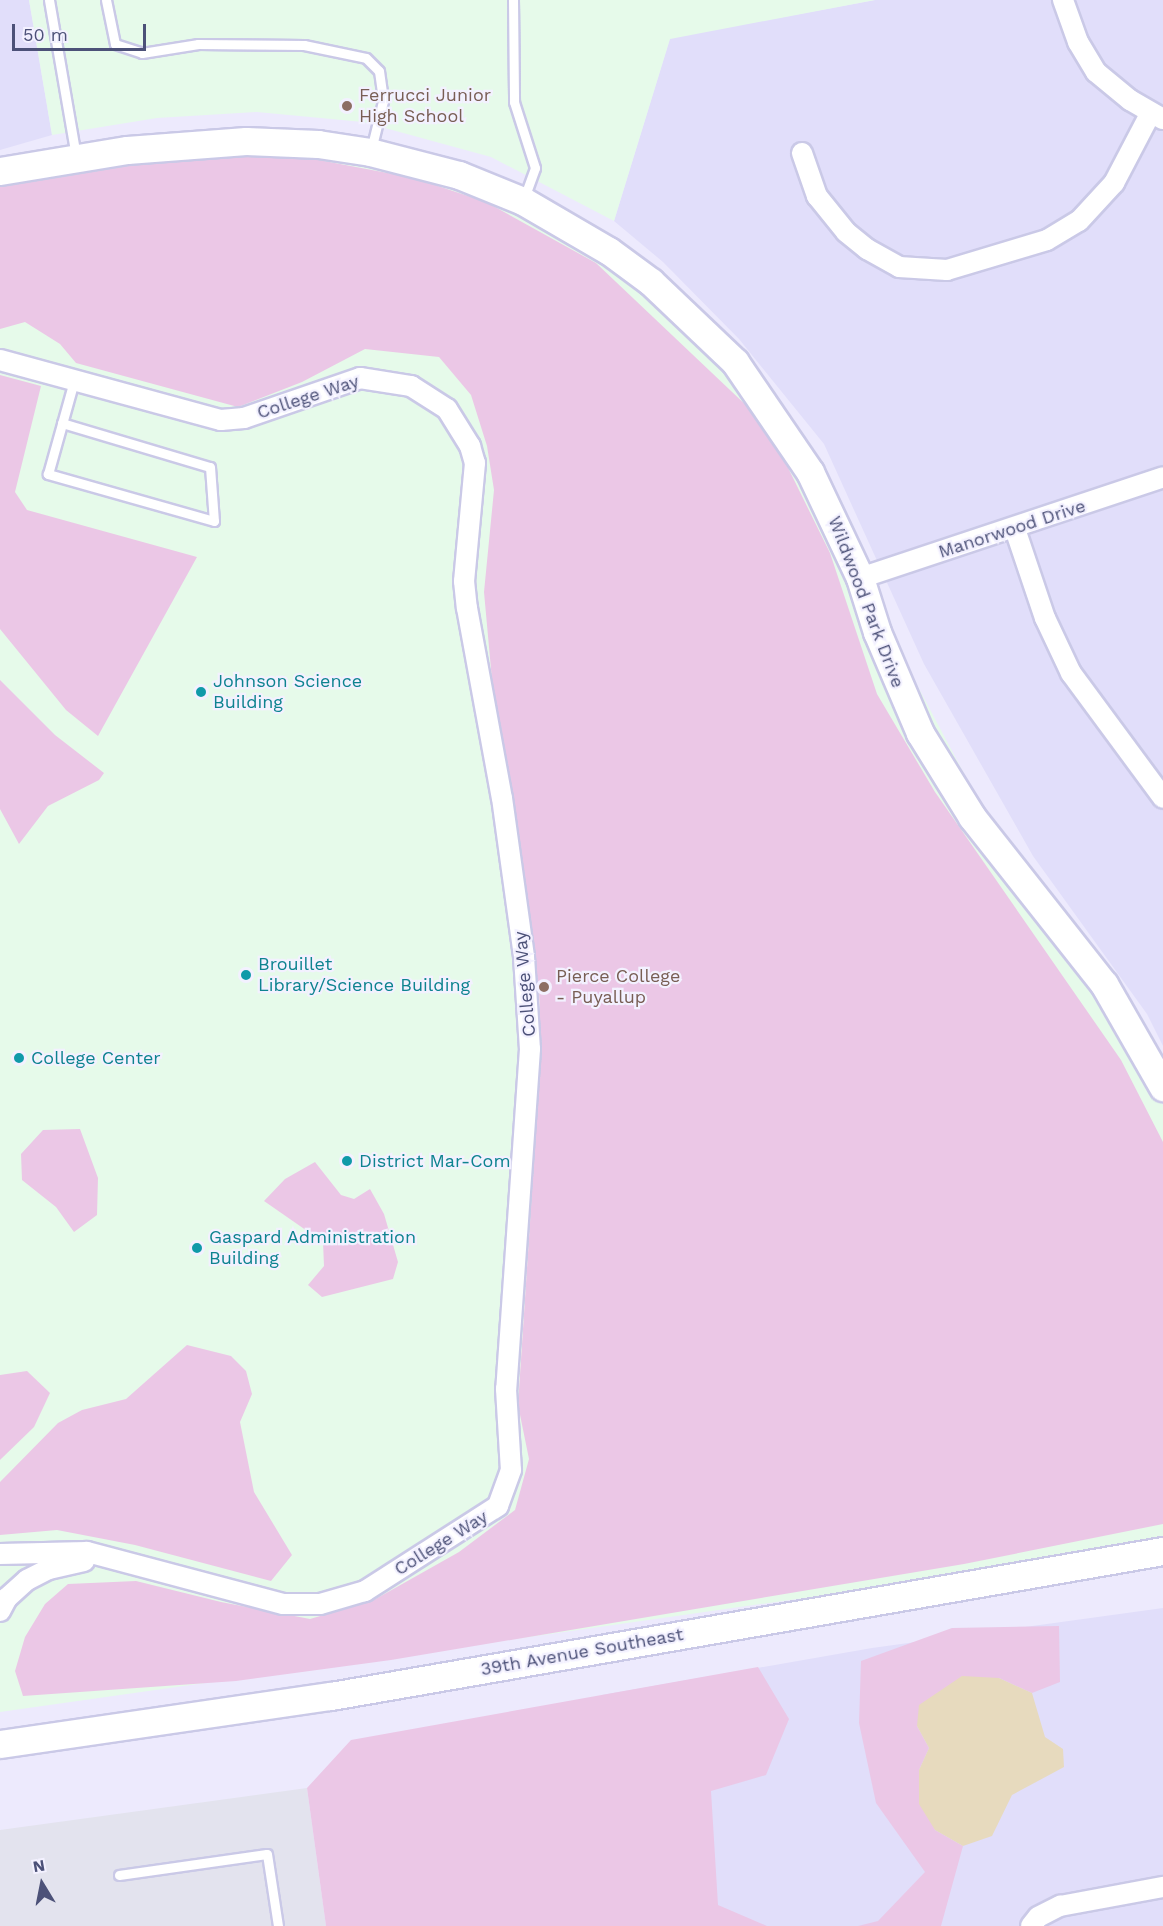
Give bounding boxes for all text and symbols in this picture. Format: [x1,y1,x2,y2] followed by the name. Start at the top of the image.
[15,12,148,50] scale bar
[23,24,68,45] text: 50 m
[359,85,491,128] place label: Ferrucci Junior High School
[340,99,354,113] marker: Ferrucci Junior High School
[254,370,362,424] street label: College Way
[936,495,1088,563] street label: Manorwood Drive
[823,513,909,691] street label: Wildwood Park Drive
[213,671,362,714] place label: Johnson Science Building
[194,685,208,699] marker: Johnson Science Building
[510,930,540,1038] street label: College Way
[258,954,470,996] place label: Brouillet Library/Science Building
[556,966,680,1008] place label: Pierce College - Puyallup
[239,968,253,982] marker: Brouillet Library/Science Building
[537,980,551,994] marker: Pierce College - Puyallup
[31,1047,161,1069] place label: College Center
[12,1051,26,1065] marker: College Center
[359,1150,511,1172] place label: District Mar-Com
[340,1154,354,1168] marker: District Mar-Com
[209,1227,417,1270] place label: Gaspard Administration Building
[190,1241,204,1255] marker: Gaspard Administration Building
[390,1506,492,1580] street label: College Way
[479,1623,685,1681] street label: 39th Avenue Southeast
[12,1854,72,1914] north arrow
[31,1855,46,1876] text: N

